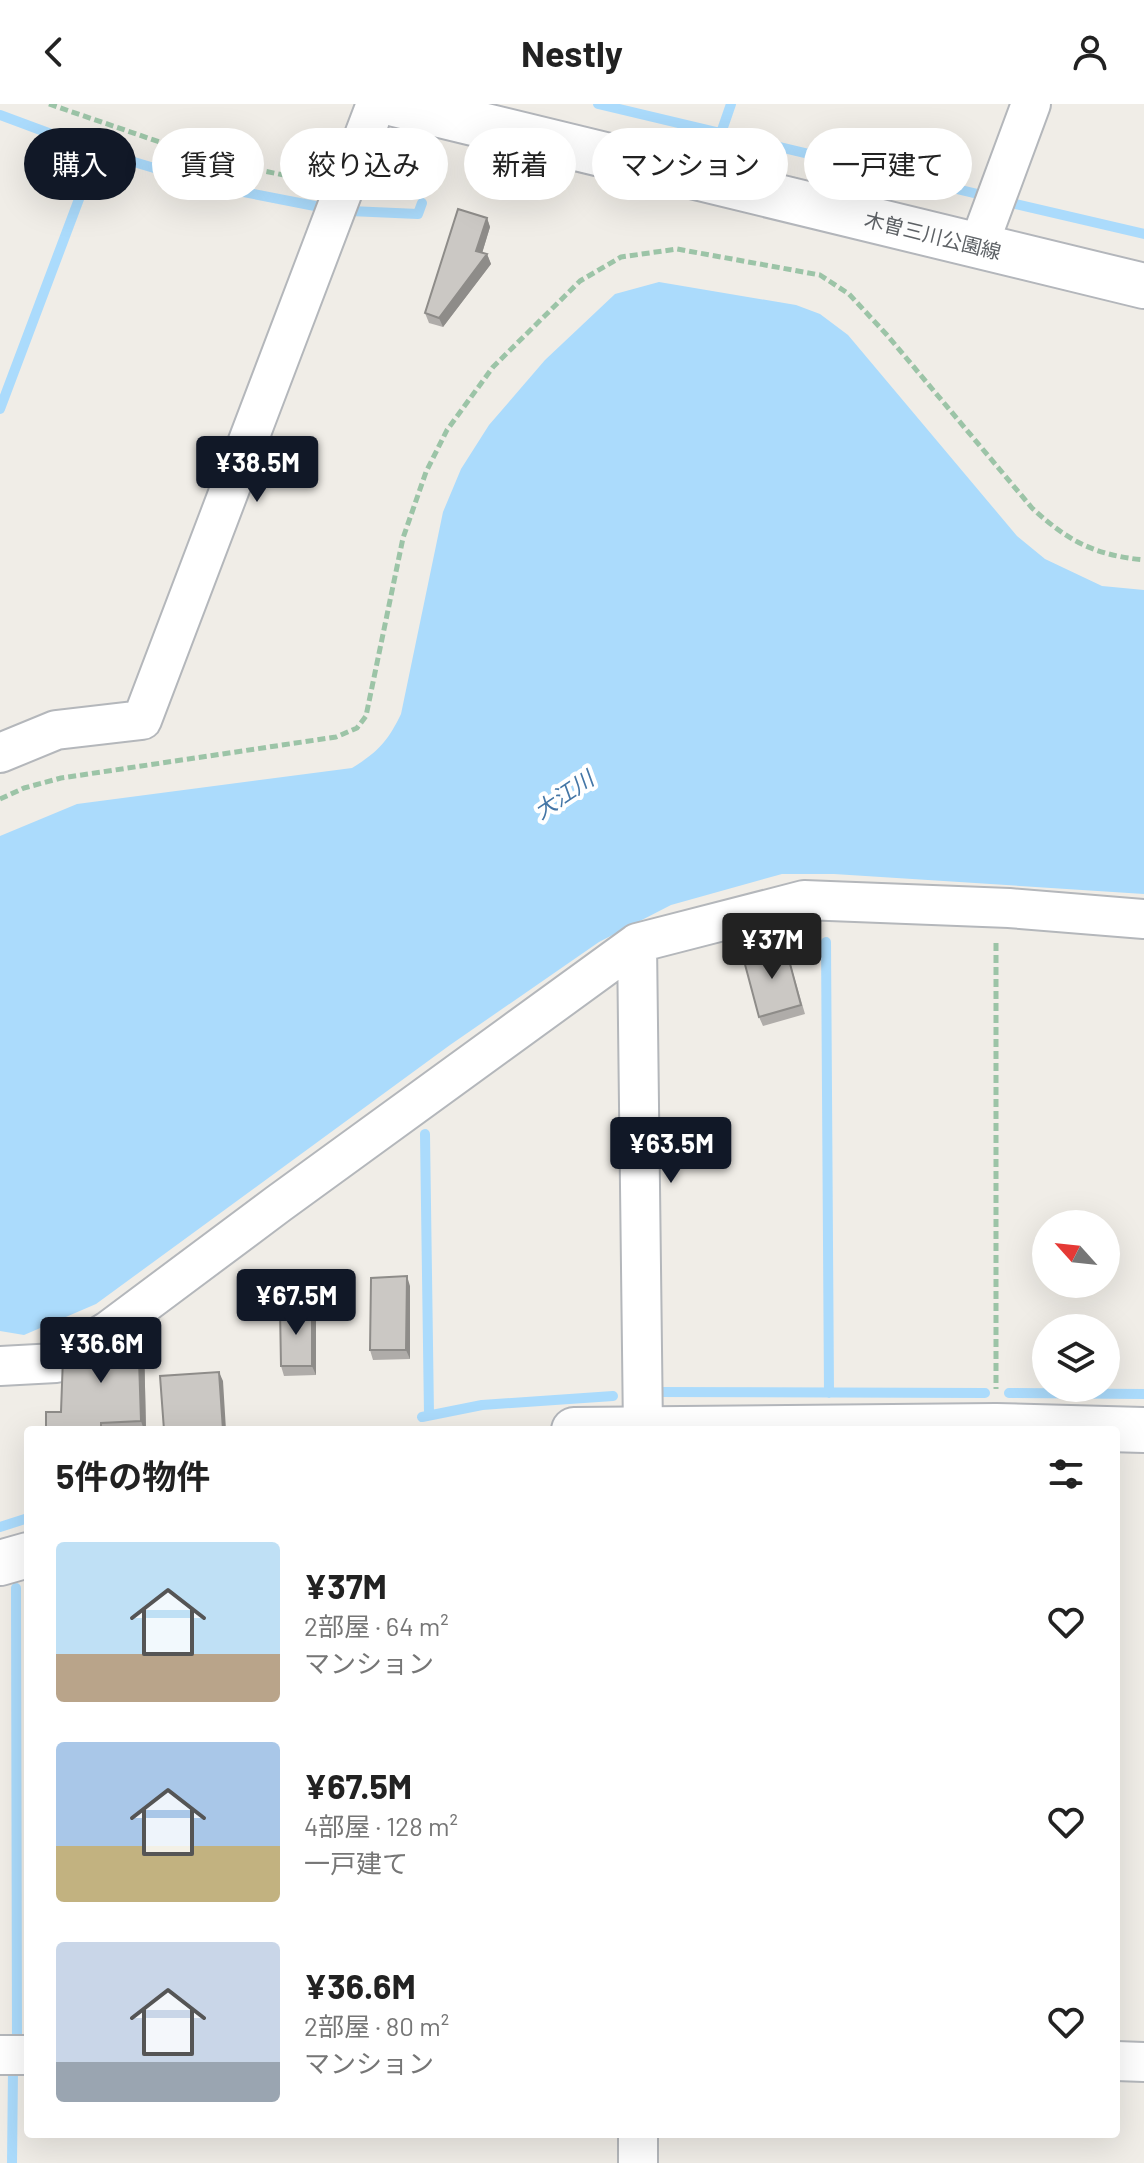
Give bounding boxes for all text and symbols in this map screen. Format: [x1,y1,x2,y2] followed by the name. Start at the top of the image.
[32,30,76,74] icon: back
[1068,30,1112,74] icon: person
[521,31,623,74] text: Nestly
[24,128,136,200] chip: 購入
[152,128,264,200] chip: 賃貸
[280,128,448,200] chip: 絞り込み
[464,128,576,200] chip: 新着
[592,128,788,200] chip: マンション
[804,128,972,200] chip: 一戸建て
[862,206,1004,264] street label: 木曽三川公園線
[192,436,322,504] pin: ¥38.5M
[214,446,300,477] text: ¥38.5M
[528,764,599,823] water label: 大江川
[725,913,819,981] pin: ¥37M
[740,923,804,954] text: ¥37M
[606,1117,736,1185] pin: ¥63.5M
[628,1127,714,1158] text: ¥63.5M
[1032,1210,1120,1298] north arrow
[1032,1210,1120,1402] map controls
[231,1269,361,1337] pin: ¥67.5M
[255,1279,337,1310] text: ¥67.5M
[1032,1314,1120,1402] button: layers
[36,1317,166,1385] pin: ¥36.6M
[58,1327,144,1358] text: ¥36.6M
[1044,1452,1088,1496] icon: filters
[56,1455,210,1496] text: 5件の物件
[304,1565,387,1606] text: ¥37M
[120,1574,216,1670] icon: home
[1044,1600,1088,1644] icon: heart
[304,1610,449,1641] text: 2部屋 · 64 m²
[304,1647,434,1678] text: マンション
[304,1765,412,1806] text: ¥67.5M
[120,1774,216,1870] icon: home
[1044,1800,1088,1844] icon: heart
[304,1810,458,1841] text: 4部屋 · 128 m²
[304,1847,408,1878] text: 一戸建て
[304,1965,416,2006] text: ¥36.6M
[120,1974,216,2070] icon: home
[1044,2000,1088,2044] icon: heart
[304,2010,449,2041] text: 2部屋 · 80 m²
[304,2047,434,2078] text: マンション

